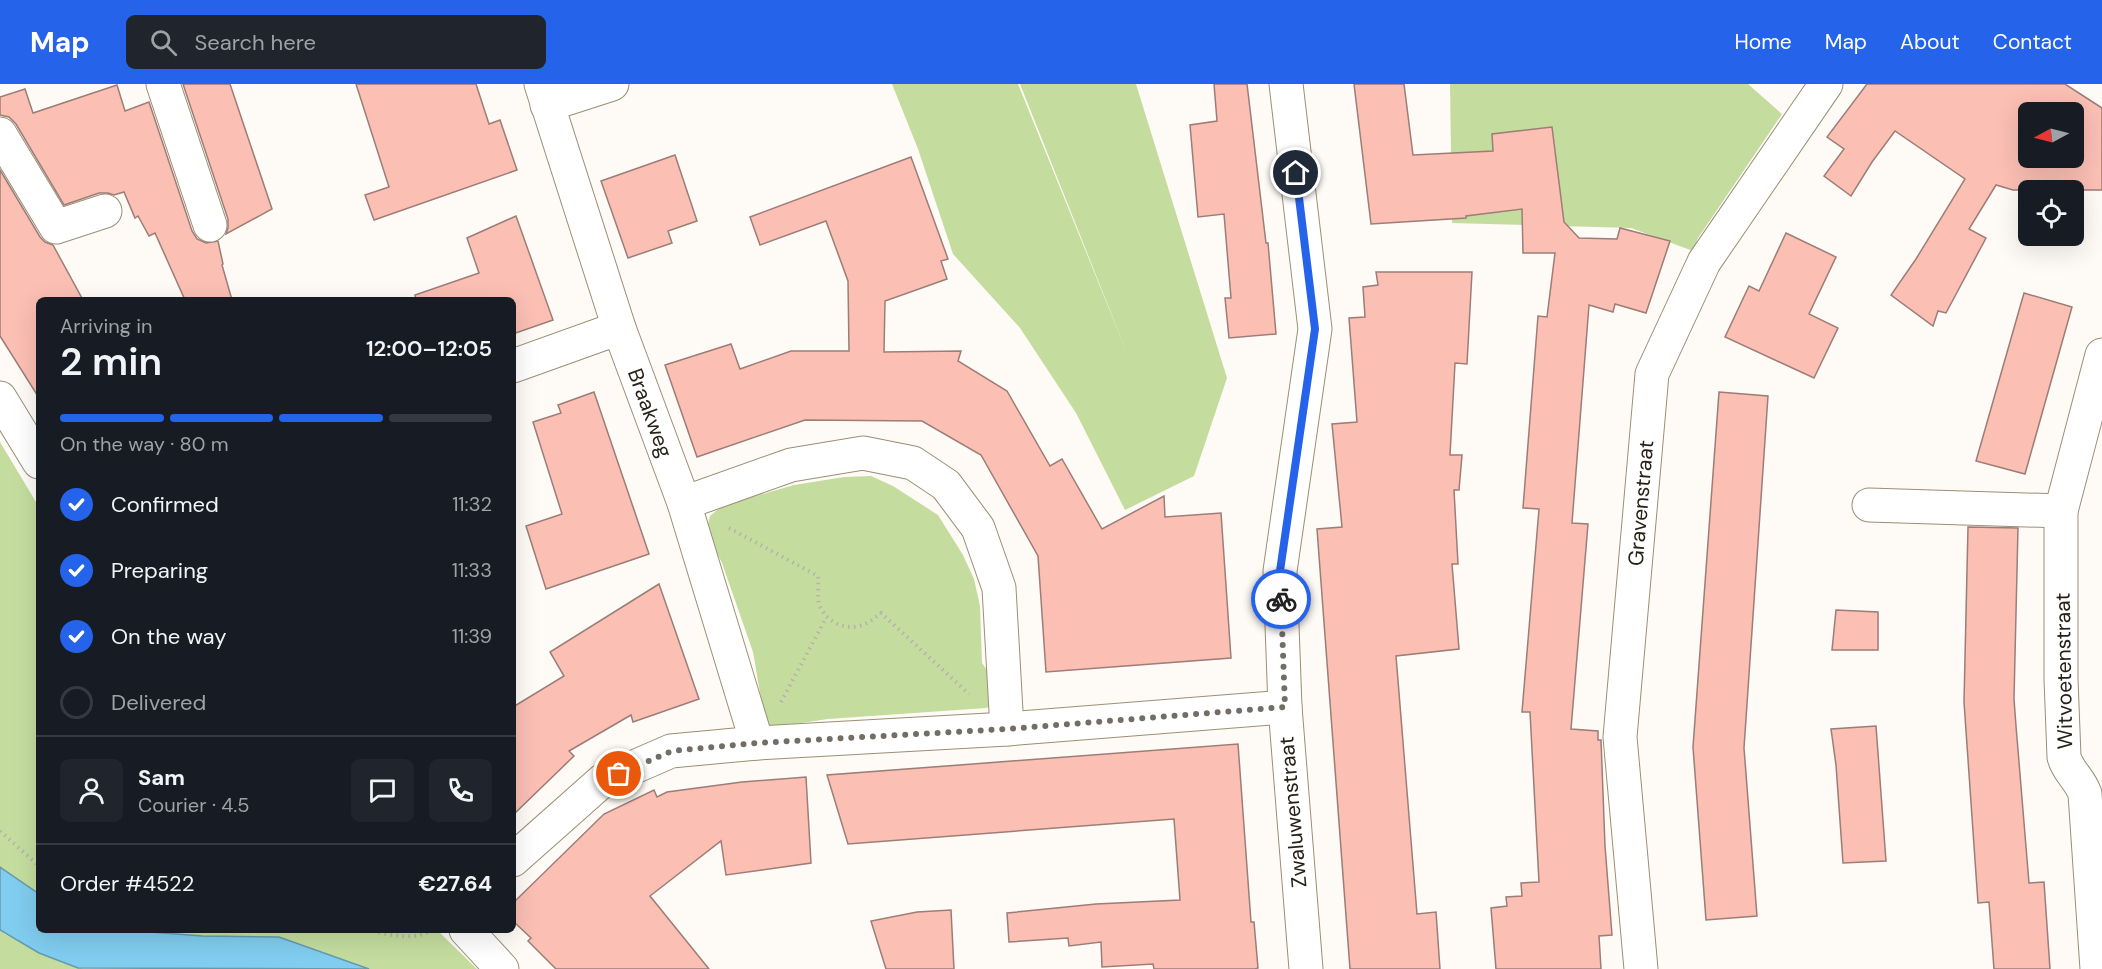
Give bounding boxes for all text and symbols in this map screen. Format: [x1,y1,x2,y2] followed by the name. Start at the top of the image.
[126,15,546,69] search box
[30,24,90,61] text: Map
[147,26,180,59] icon: search
[195,28,316,57] text: Search here
[1734,28,1792,56] text: Home
[1825,28,1867,56] text: Map
[1900,28,1960,56] text: About
[1993,28,2072,56] text: Contact
[2018,102,2084,168] north arrow
[2018,102,2084,246] map controls
[1270,147,1321,198] pin
[1279,156,1312,189] icon: home
[2018,180,2084,246] button: locate
[60,313,152,339] text: Arriving in
[366,334,492,363] text: 12:00–12:05
[60,336,162,387] text: 2 min
[621,364,679,462] street label: Braakweg
[60,431,228,457] text: On the way · 80 m
[1622,439,1660,567] street label: Gravenstraat
[60,488,93,521] icon: check
[111,490,219,519] text: Confirmed
[452,491,492,517] text: 11:32
[60,554,93,587] icon: check
[111,556,208,585] text: Preparing
[452,557,492,583] text: 11:33
[1251,569,1311,629] courier
[1265,583,1298,616] icon: bike
[2049,592,2079,750] street label: Witvoetenstraat
[60,620,93,653] icon: check
[111,622,226,651] text: On the way
[452,623,492,649] text: 11:39
[111,688,206,717] text: Delivered
[1272,735,1314,889] street label: Zwaluwenstraat
[593,748,644,799] pin
[602,757,635,790] icon: bag
[60,759,123,822] button: person
[351,759,414,822] button: chat
[429,759,492,822] button: phone
[138,763,185,792] text: Sam
[138,792,250,818] text: Courier · 4.5
[60,869,194,898] text: Order #4522
[418,869,492,898] text: €27.64

